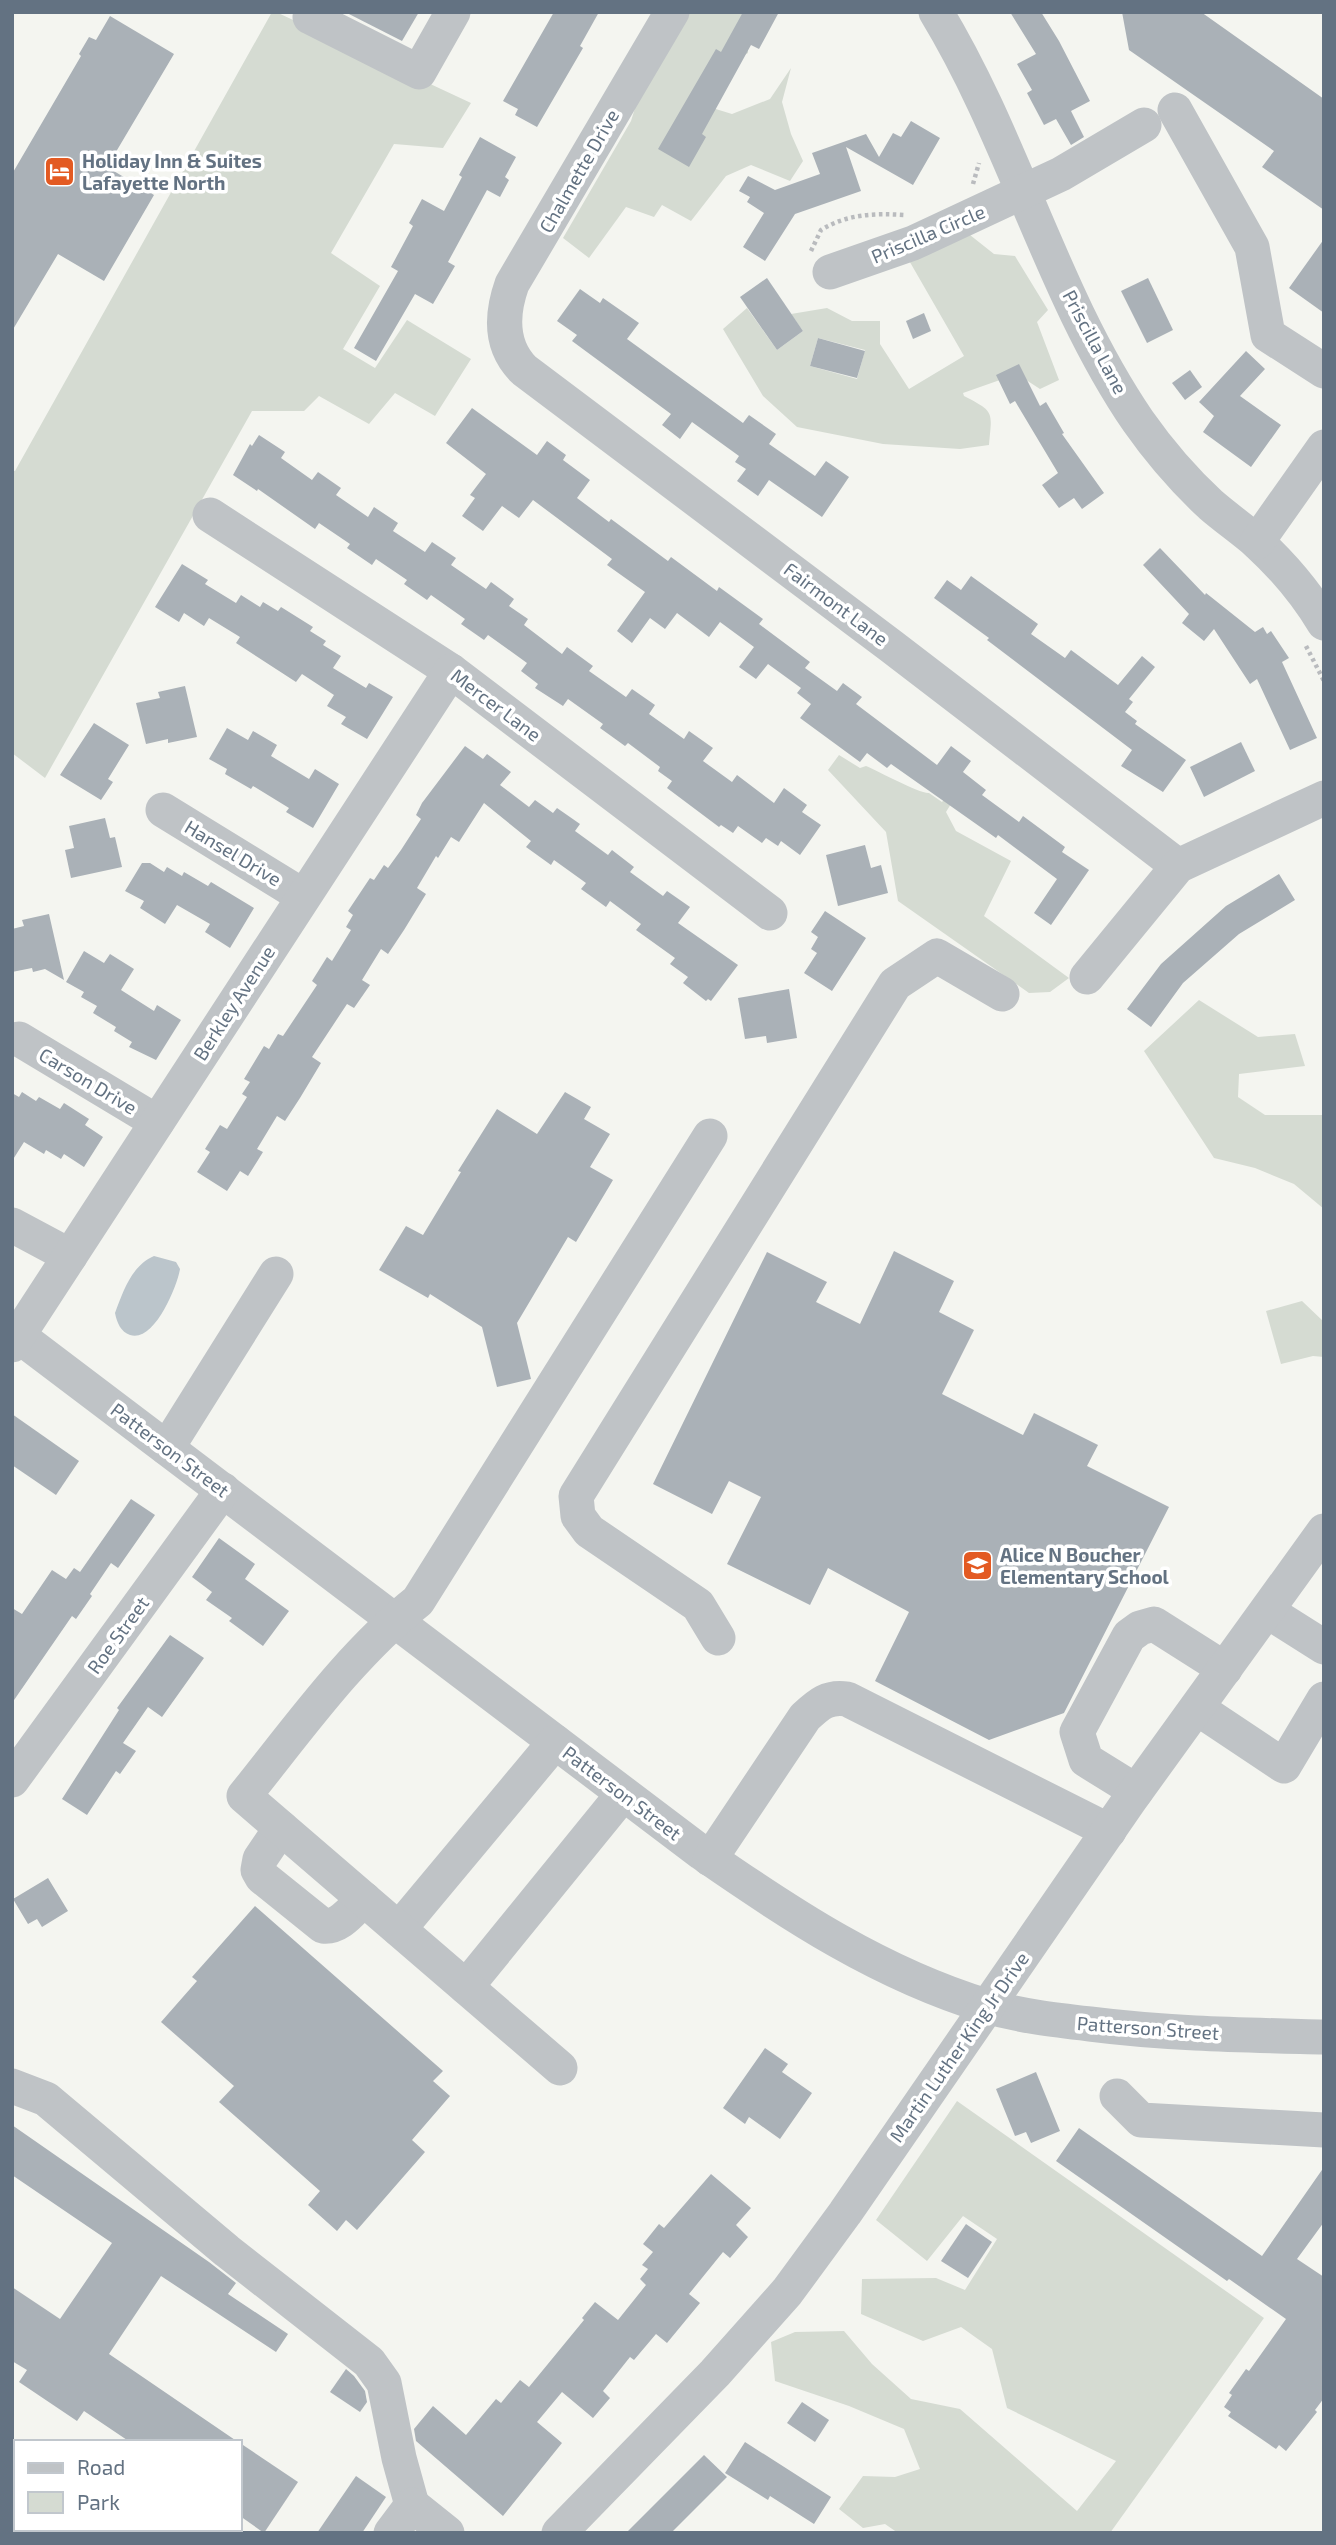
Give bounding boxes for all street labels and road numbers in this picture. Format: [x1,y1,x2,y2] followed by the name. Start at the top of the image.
[534,105,623,237] street label: Chalmette Drive
[868,199,988,268] street label: Priscilla Circle
[1058,286,1132,398] street label: Priscilla Lane
[780,557,893,650] street label: Fairmont Lane
[447,663,546,746] street label: Mercer Lane
[181,815,286,890] street label: Hansel Drive
[188,941,279,1064] street label: Berkley Avenue
[35,1042,141,1119] street label: Carson Drive
[107,1398,234,1502] street label: Patterson Street
[82,1592,153,1678] street label: Roe Street
[559,1741,686,1845] street label: Patterson Street
[884,1947,1033,2146] street label: Martin Luther King Jr Drive
[1076,2011,1220,2044] street label: Patterson Street

